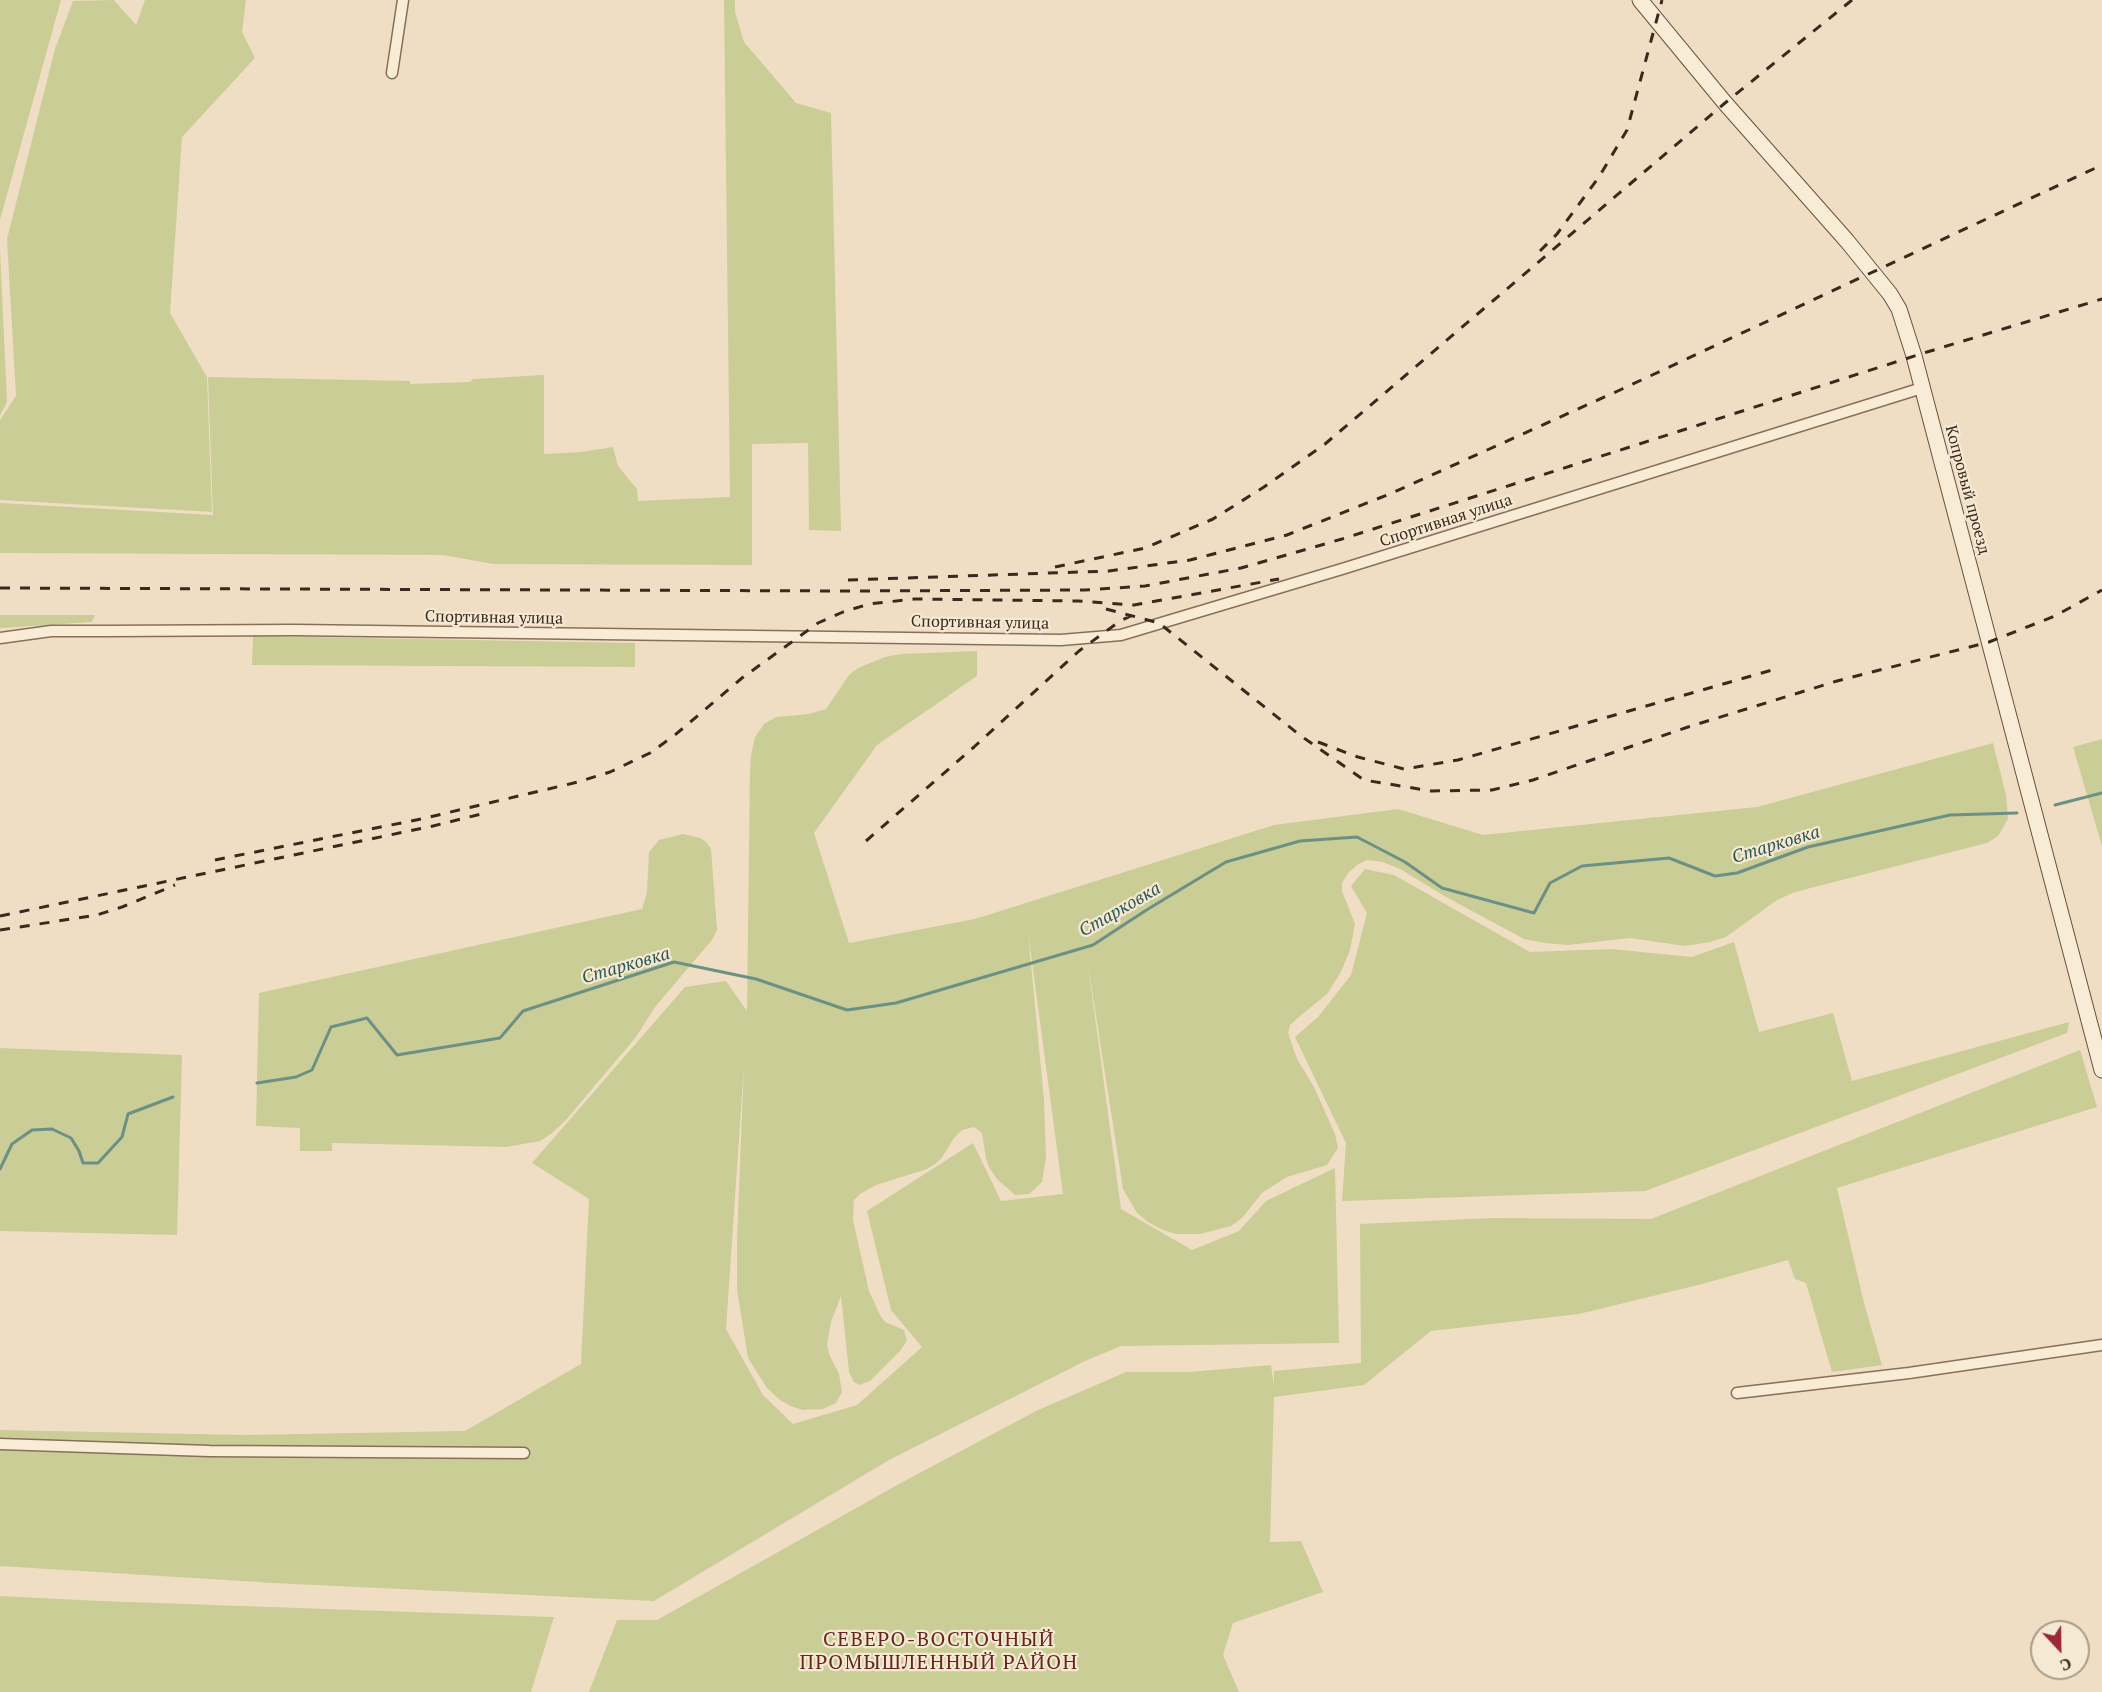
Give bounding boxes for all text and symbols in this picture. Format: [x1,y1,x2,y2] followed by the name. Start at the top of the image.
[1941,423,1993,557] street label: Копровый проезд
[1377,491,1515,551] street label: Спортивная улица
[425,607,563,629] street label: Спортивная улица
[911,612,1049,634] street label: Спортивная улица
[1729,821,1823,869] water label: Старковка
[1075,878,1165,942] water label: Старковка
[579,943,673,989] water label: Старковка
[2030,1620,2090,1680] north arrow
[799,1628,1079,1675] district label: СЕВЕРО-ВОСТОЧНЫЙ ПРОМЫШЛЕННЫЙ РАЙОН
[2057,1653,2075,1677] text: С

